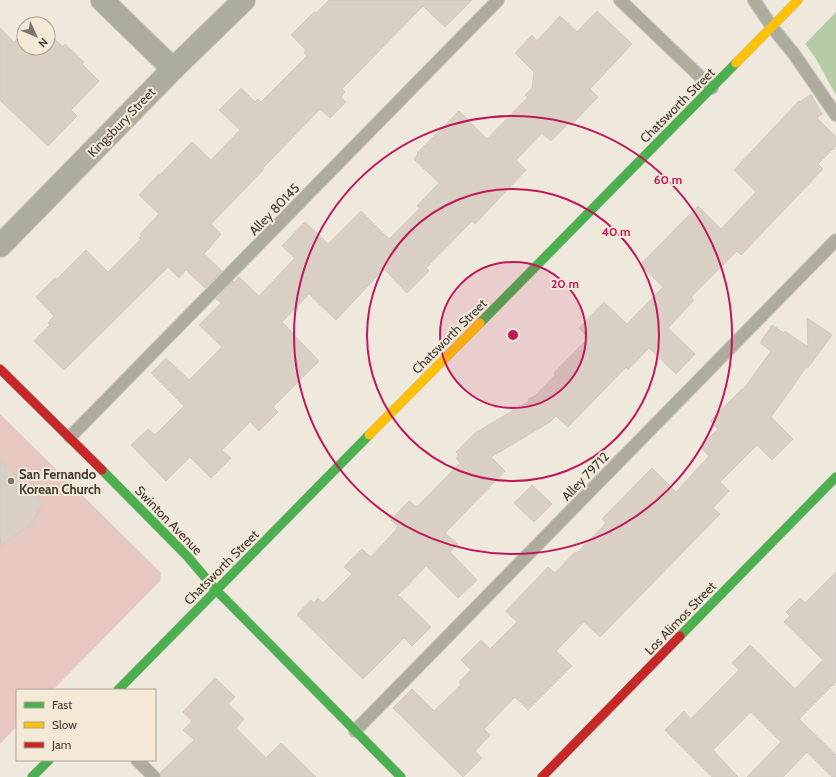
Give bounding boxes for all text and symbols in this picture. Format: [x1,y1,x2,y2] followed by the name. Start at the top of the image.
[16,16,56,56] north arrow
[35,35,51,51] text: N
[636,64,718,146] street label: Chatsworth Street
[84,83,159,160] street label: Kingsbury Street
[654,172,682,187] text: 60 m
[245,180,303,238] street label: Alley 80145
[601,224,631,239] text: 40 m
[551,276,579,291] text: 20 m
[408,295,490,377] street label: Chatsworth Street
[506,328,520,342] centre of rings
[558,448,612,504] street label: Alley 79712
[19,466,101,497] place label: San Fernando Korean Church
[6,476,16,486] marker: San Fernando Korean Church
[132,482,206,558] street label: Swinton Avenue
[180,526,262,608] street label: Chatsworth Street
[641,578,719,658] street label: Los Alimos Street
[16,689,156,761] legend
[52,697,72,712] text: Fast
[52,717,77,732] text: Slow
[51,737,71,752] text: Jam

